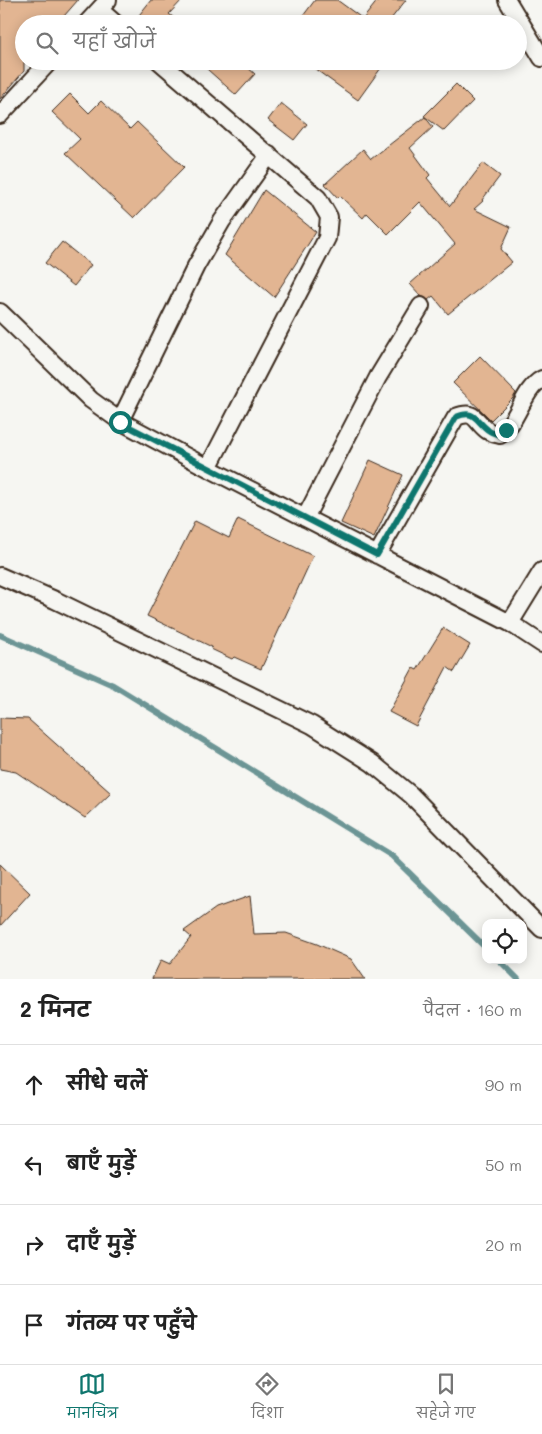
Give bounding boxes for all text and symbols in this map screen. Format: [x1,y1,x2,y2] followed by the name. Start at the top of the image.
[15,15,527,70] search box
[73,28,156,53] text: यहाँ खोजें
[33,29,61,57] icon: search
[109,411,132,434] route start
[495,419,518,442] route end
[482,919,527,964] map controls
[482,919,527,964] button: locate
[20,995,90,1022] text: 2 मिनट
[423,999,522,1020] text: पैदल · 160 m
[67,1070,147,1095] text: सीधे चलें
[20,1071,48,1099] icon: ahead
[485,1074,522,1095] text: 90 m
[67,1150,136,1175] text: बाएँ मुड़ें
[20,1151,48,1179] icon: left
[485,1154,522,1175] text: 50 m
[67,1230,135,1255] text: दाएँ मुड़ें
[20,1231,48,1259] icon: right
[485,1234,522,1255] text: 20 m
[67,1310,196,1335] text: गंतव्य पर पहुँचे
[20,1311,48,1339] icon: arrive
[67,1370,118,1429] tab: मानचित्र
[251,1370,283,1429] tab: दिशा
[416,1370,475,1429] tab: सहेजे गए

